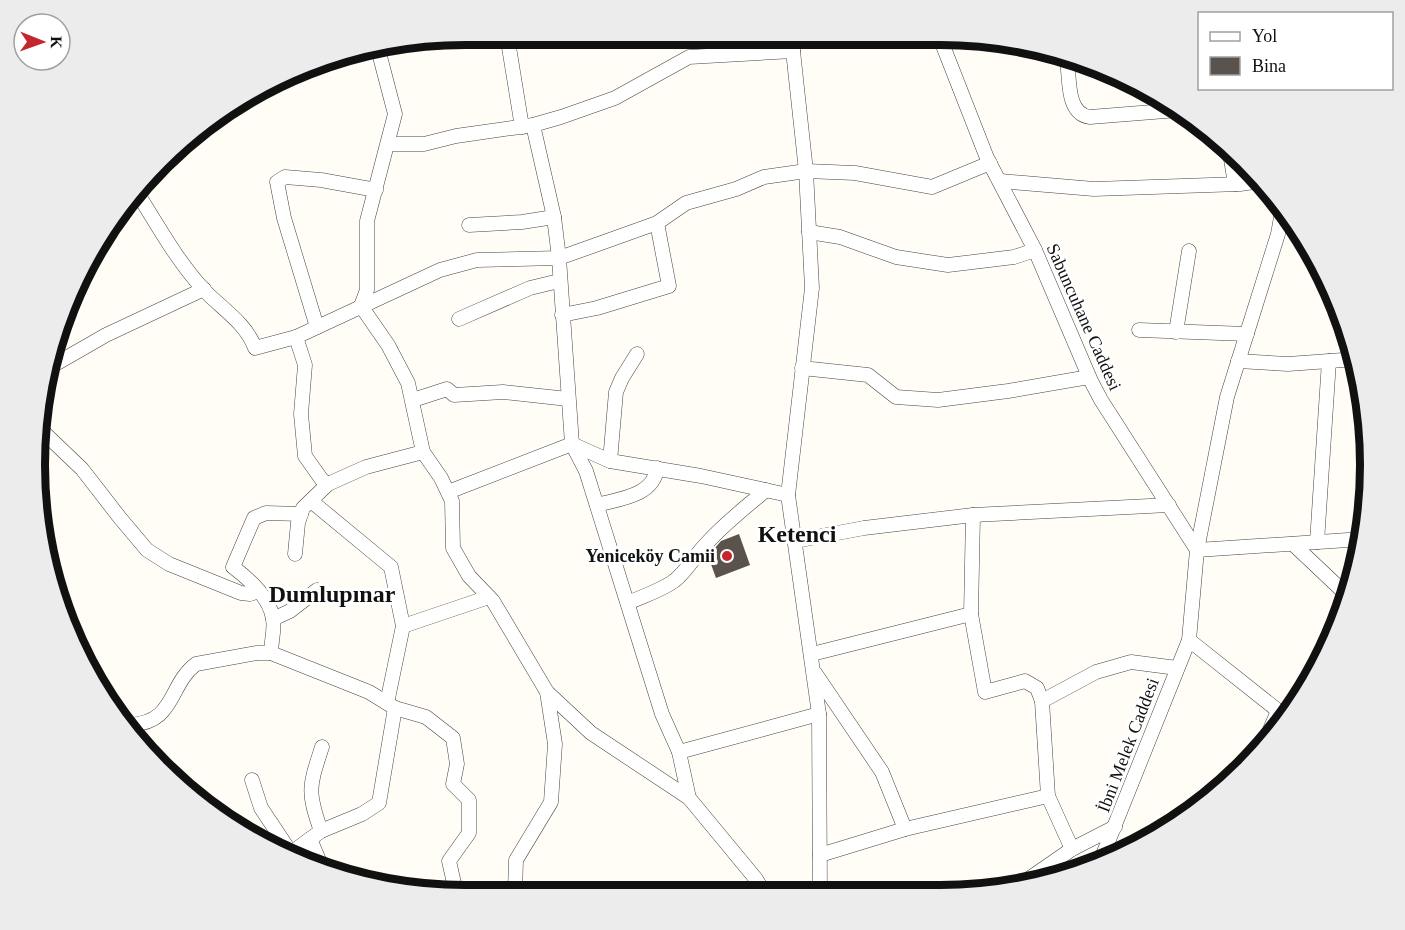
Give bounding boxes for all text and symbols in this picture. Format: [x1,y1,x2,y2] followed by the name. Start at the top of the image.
[12,12,72,72] north arrow
[1198,12,1393,90] legend
[1252,26,1277,46] text: Yol
[48,36,65,49] text: K
[1252,56,1286,76] text: Bina
[1043,241,1125,393] street label: Sabuncuhane Caddesi
[758,521,837,547] district label: Ketenci
[586,546,715,566] place label: Yeniceköy Camii
[720,549,734,563] marker: Yeniceköy Camii
[269,581,396,607] district label: Dumlupınar
[1093,675,1163,815] street label: İbni Melek Caddesi

